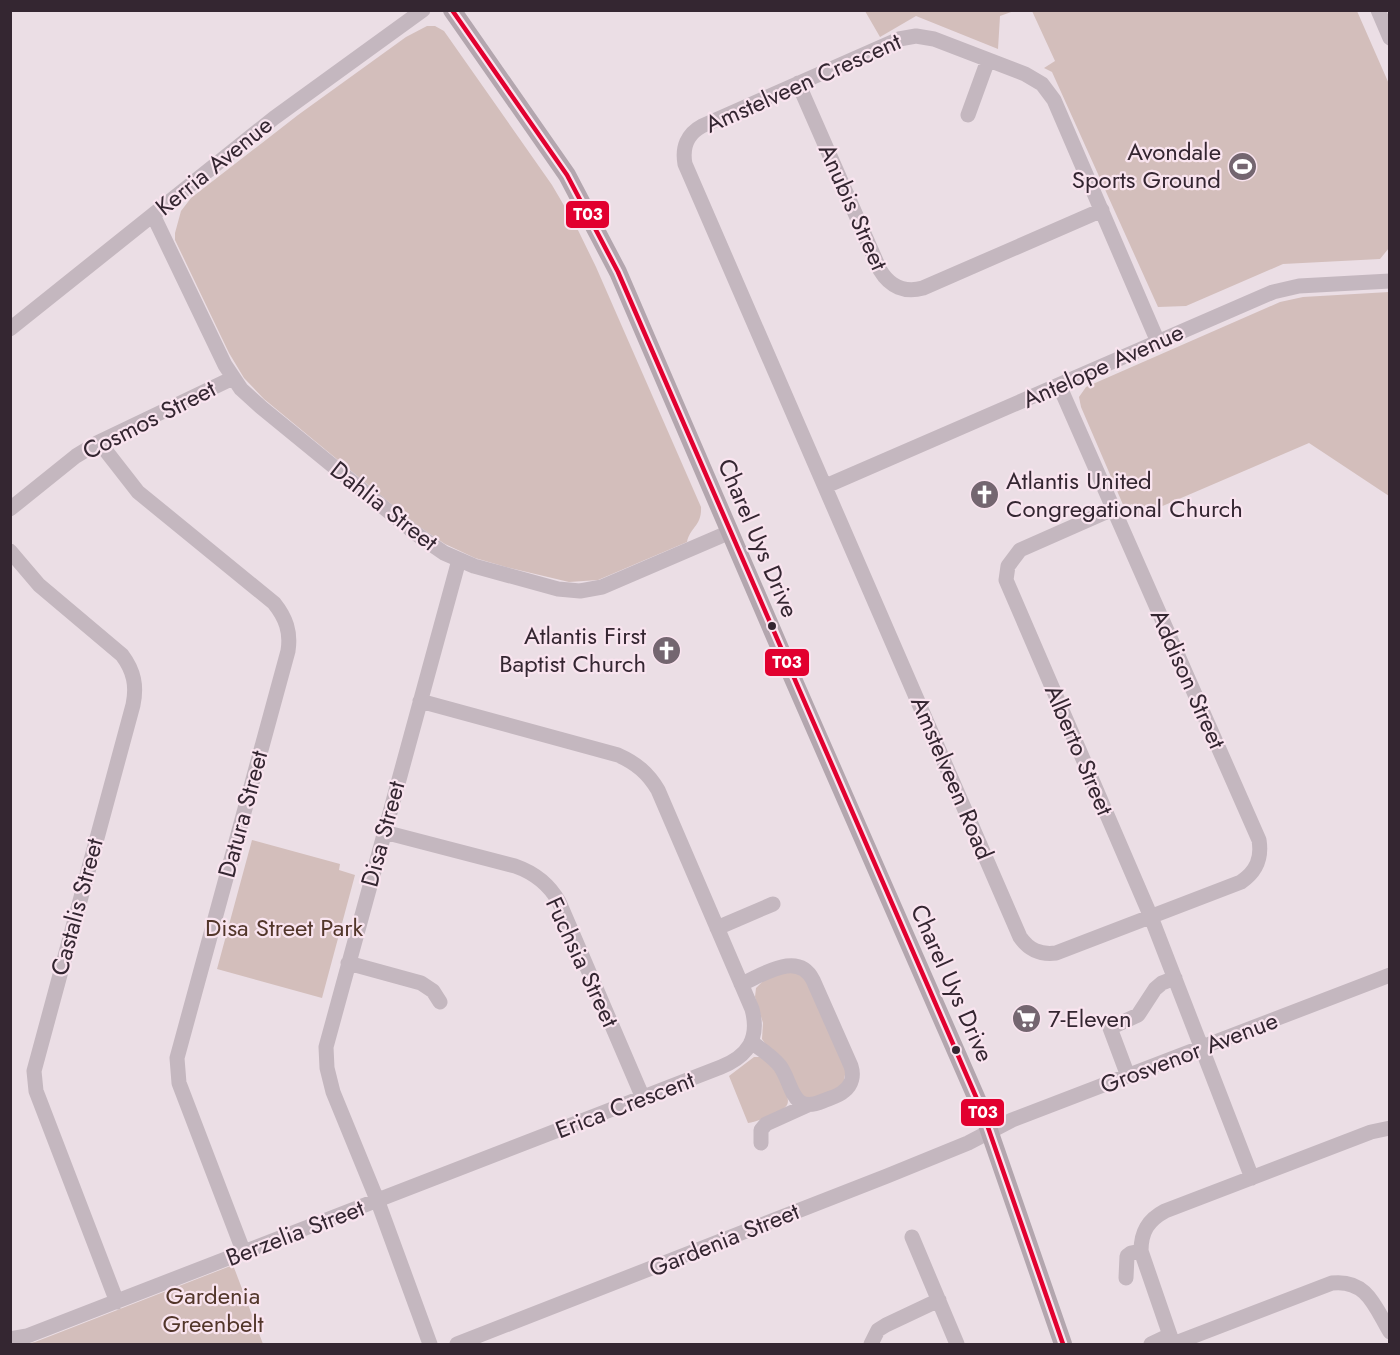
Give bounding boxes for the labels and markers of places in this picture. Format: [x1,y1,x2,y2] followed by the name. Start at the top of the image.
[1072,134,1221,197] place label: Avondale Sports Ground
[1226,150,1258,182] sports icon: Avondale Sports Ground
[1006,463,1243,526] place label: Atlantis United Congregational Church
[969,479,1001,511] church icon: Atlantis United Congregational Church
[499,618,646,681] place label: Atlantis First Baptist Church
[766,620,778,632] unlabelled marker
[651,634,683,666] church icon: Atlantis First Baptist Church
[1048,1001,1132,1036] place label: 7-Eleven
[1011,1003,1043,1035] supermarket icon: 7-Eleven
[950,1044,962,1056] unlabelled marker

